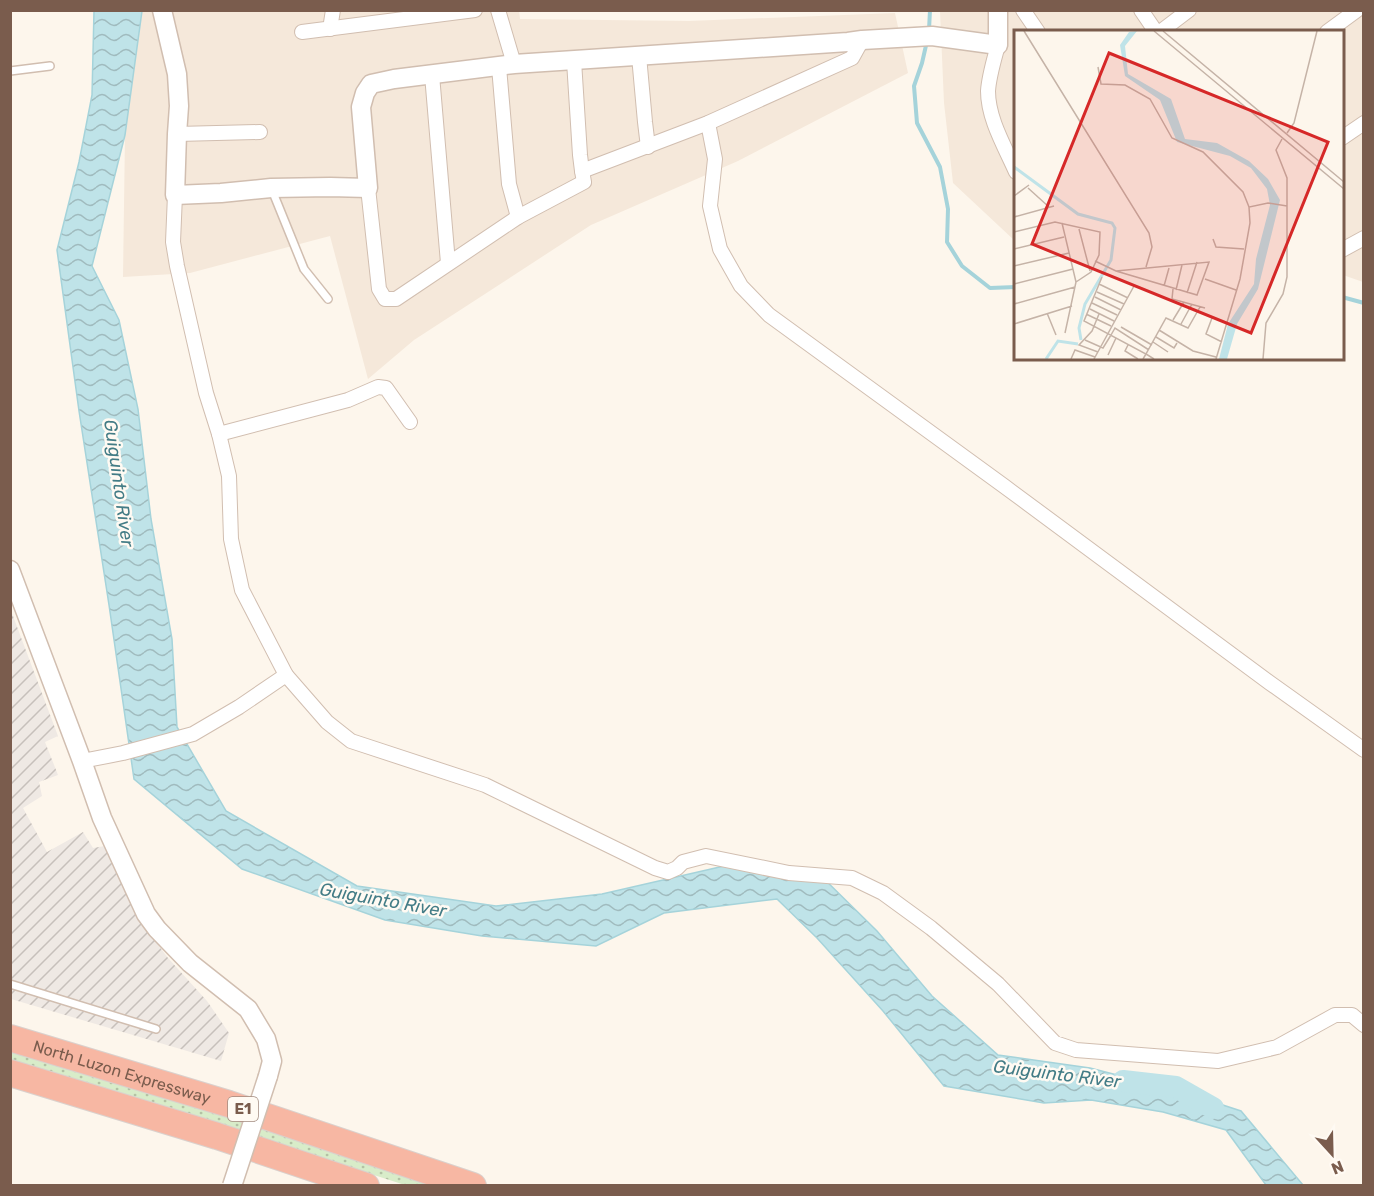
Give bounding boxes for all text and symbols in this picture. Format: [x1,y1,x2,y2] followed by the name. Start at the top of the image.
[1014,30,1344,360] inset map
[99,418,139,549] water label: Guiguinto River
[318,878,449,922] water label: Guiguinto River
[31,1037,213,1108] street label: North Luzon Expressway
[992,1055,1123,1093] water label: Guiguinto River
[228,1097,258,1121] road number: E1
[1302,1124,1362,1184] north arrow
[1329,1156,1346,1178] text: N

